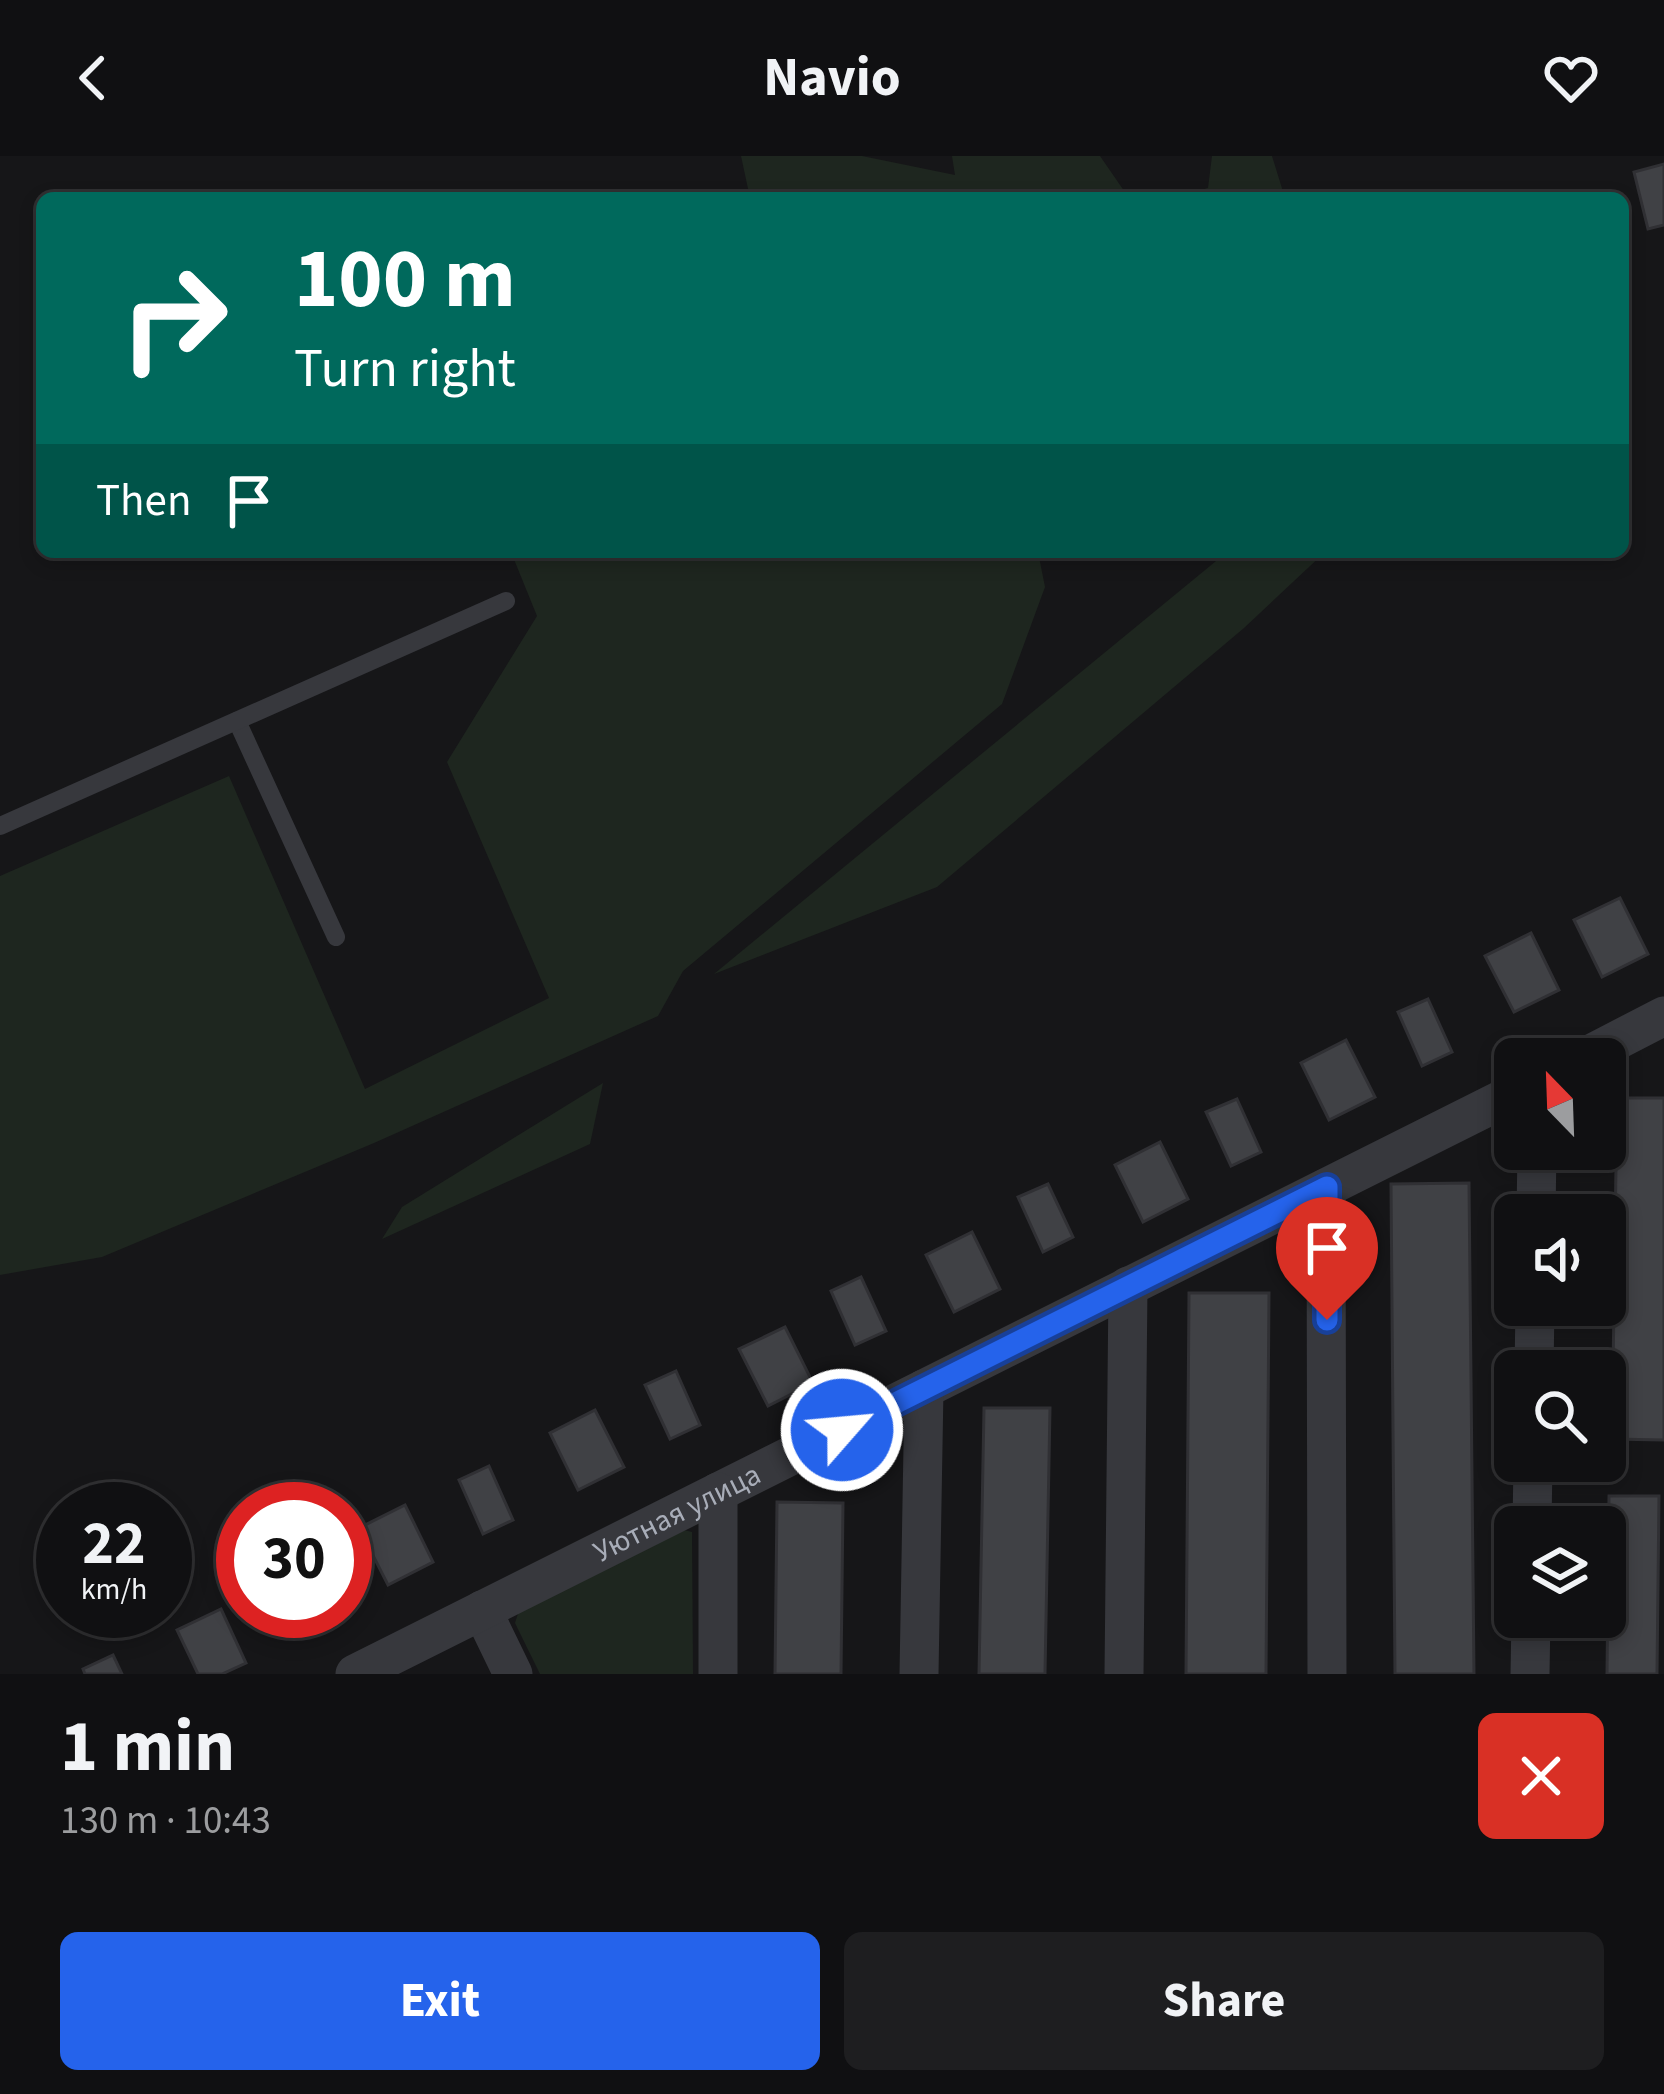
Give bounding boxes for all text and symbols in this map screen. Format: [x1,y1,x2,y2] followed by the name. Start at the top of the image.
[763,40,901,117] text: Navio
[60,45,126,111] icon: back
[1538,45,1604,111] icon: heart
[294,220,516,340] text: 100 m
[96,240,252,396] icon: right
[294,331,516,408] text: Turn right
[216,468,282,534] icon: arrive
[96,469,192,533] text: Then
[1494,1038,1626,1170] north arrow
[1494,1038,1626,1638] map controls
[1494,1194,1626,1326] button: sound
[1276,1197,1378,1320] pin
[1294,1215,1360,1281] icon: arrive
[1494,1350,1626,1482] button: search
[779,1367,905,1493] position arrow
[586,1453,768,1573] street label: Уютная улица
[216,1482,372,1638] speed limit sign: 30
[82,1502,146,1587] text: 22
[1494,1506,1626,1638] button: layers
[81,1568,147,1611] text: km/h
[60,1696,235,1799] text: 1 min
[1478,1713,1604,1839] button: close
[60,1793,271,1849] text: 130 m · 10:43
[60,1932,820,2070] button: Exit
[844,1932,1604,2070] button: Share

